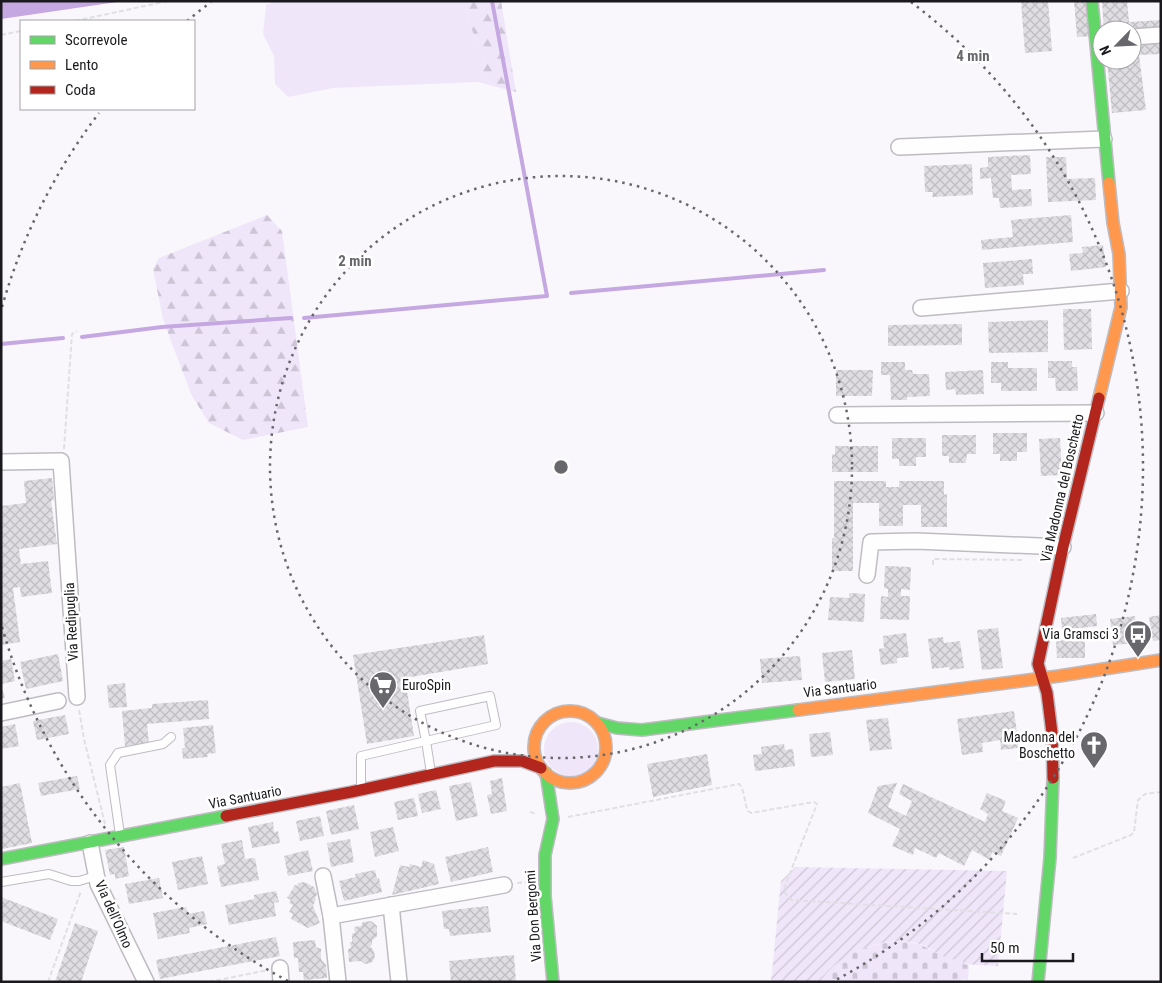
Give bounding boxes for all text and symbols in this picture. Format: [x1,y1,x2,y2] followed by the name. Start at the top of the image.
[20,20,195,110] legend
[1092,20,1142,70] north arrow
[65,31,127,49] text: Scorrevole
[1096,43,1114,57] text: N
[956,47,990,65] text: 4 min
[65,56,98,74] text: Lento
[65,81,96,99] text: Coda
[338,252,372,270] text: 2 min
[1037,412,1087,564] street label: Via Madonna del Boschetto
[552,458,570,476] centre of rings
[61,582,81,662] street label: Via Redipuglia
[1123,619,1153,658] bus stop icon: Via Gramsci 3
[1042,626,1119,642] place label: Via Gramsci 3
[368,670,398,709] supermarket icon: EuroSpin
[802,676,878,700] street label: Via Santuario
[402,677,451,693] place label: EuroSpin
[1004,729,1075,761] place label: Madonna del Boschetto
[1079,730,1109,769] church icon: Madonna del Boschetto
[207,782,283,812] street label: Via Santuario
[522,870,544,962] street label: Via Don Bergomi
[92,878,136,950] street label: Via dell'Olmo
[982,930,1073,962] scale bar
[990,939,1020,957] text: 50 m

